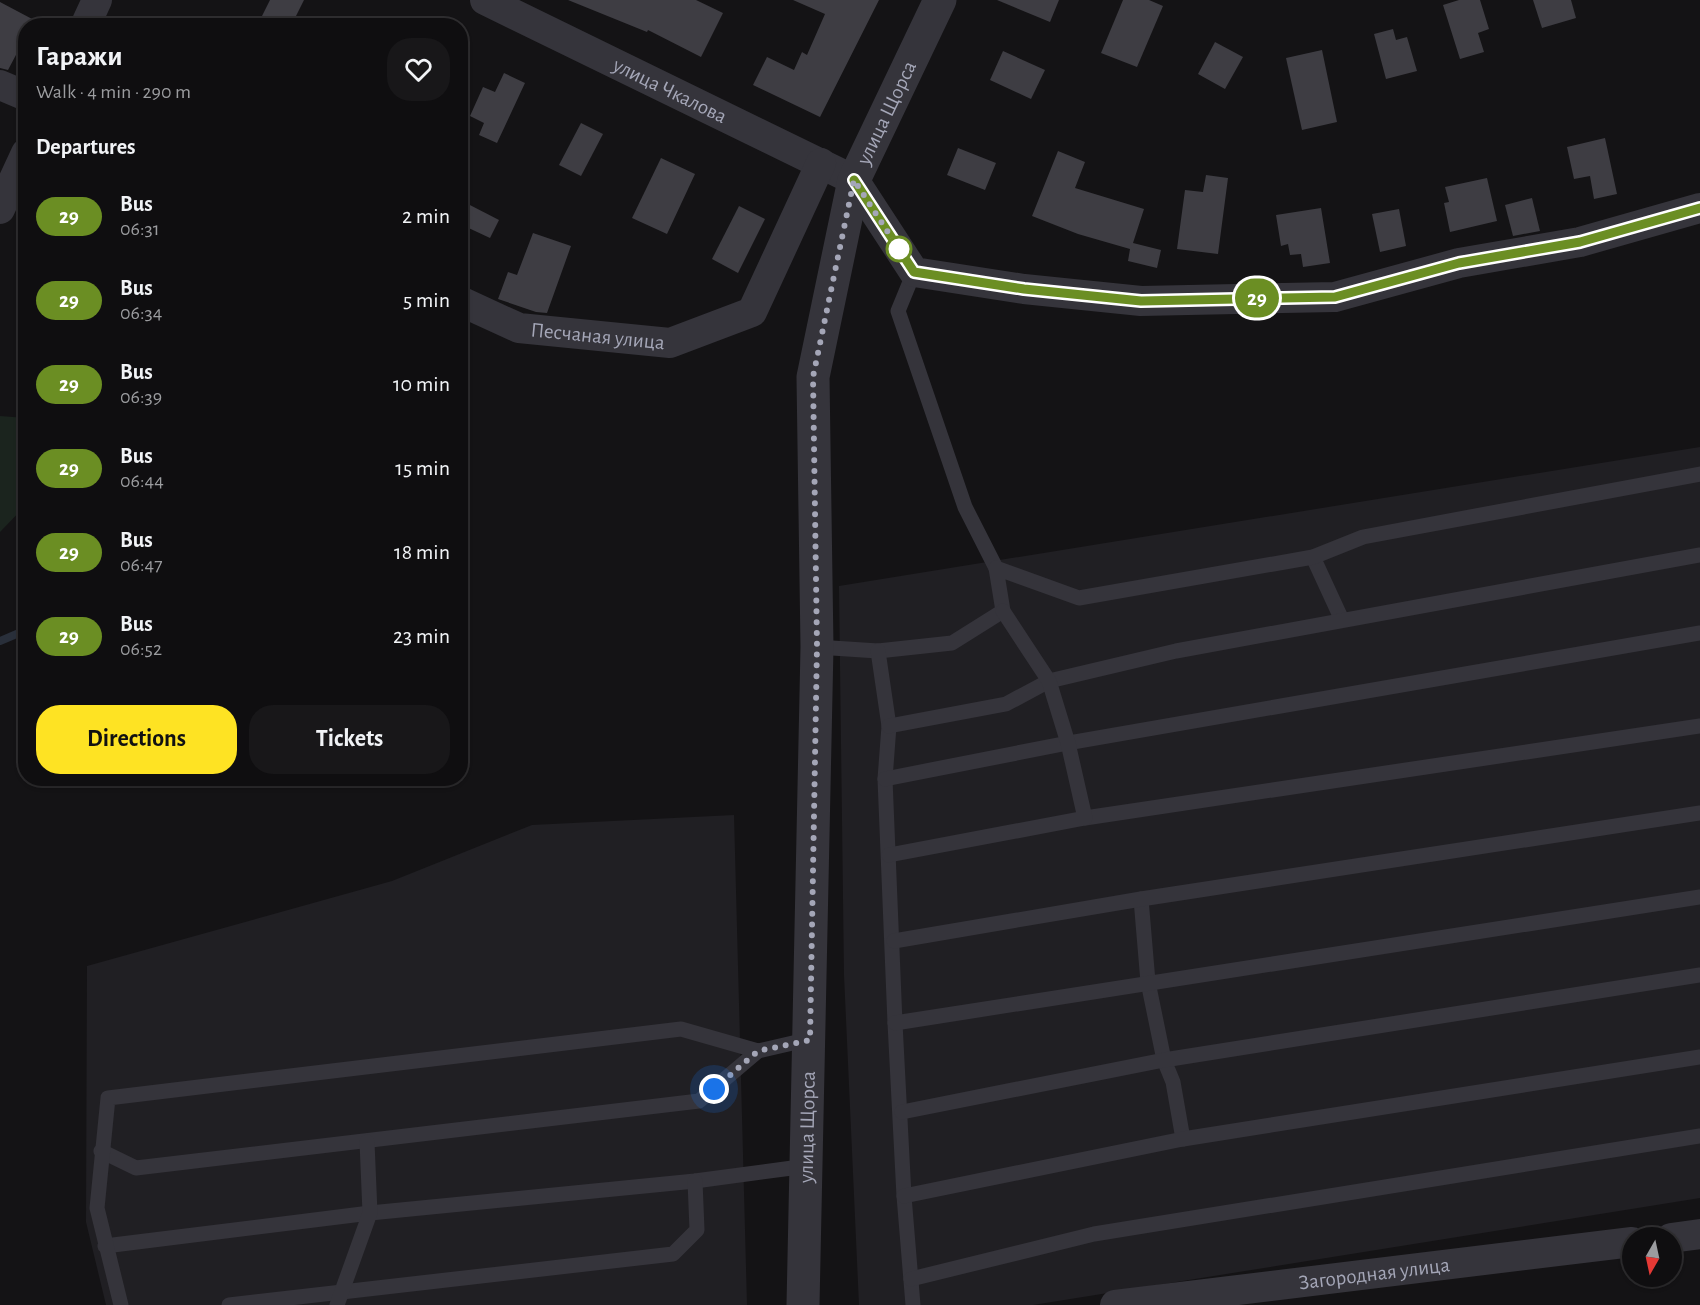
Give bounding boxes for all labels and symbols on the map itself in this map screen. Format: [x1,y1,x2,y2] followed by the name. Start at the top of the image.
[609,53,731,127] street label: улица Чкалова
[852,57,920,169] street label: улица Щорса
[886,236,912,262] unlabelled marker
[1230,278,1284,318] line badge: 29
[530,319,666,353] street label: Песчаная улица
[795,1070,818,1184] street label: улица Щорса
[699,1074,729,1104] your location
[1622,1227,1682,1287] north arrow
[1297,1254,1451,1293] street label: Загородная улица

